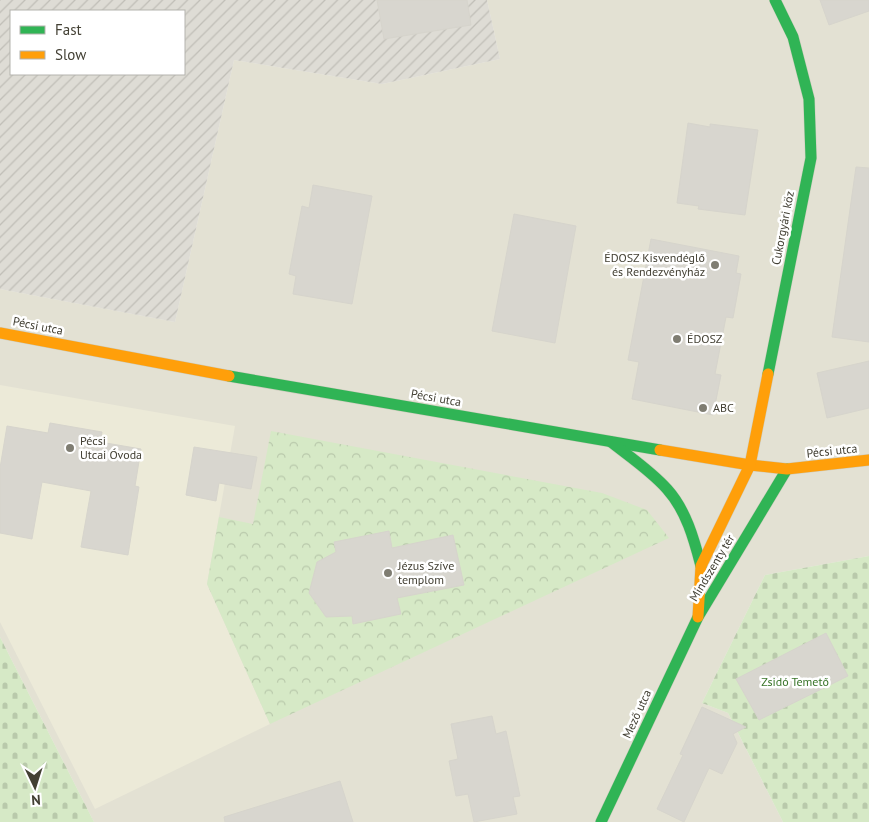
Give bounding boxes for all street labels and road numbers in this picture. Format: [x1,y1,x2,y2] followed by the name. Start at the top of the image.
[768,190,797,266] street label: Cukorgyári köz
[12,313,65,338] street label: Pécsi utca
[410,386,462,409] street label: Pécsi utca
[806,440,858,461] street label: Pécsi utca
[686,532,737,604] street label: Mindszenty tér
[619,687,654,741] street label: Mező utca

